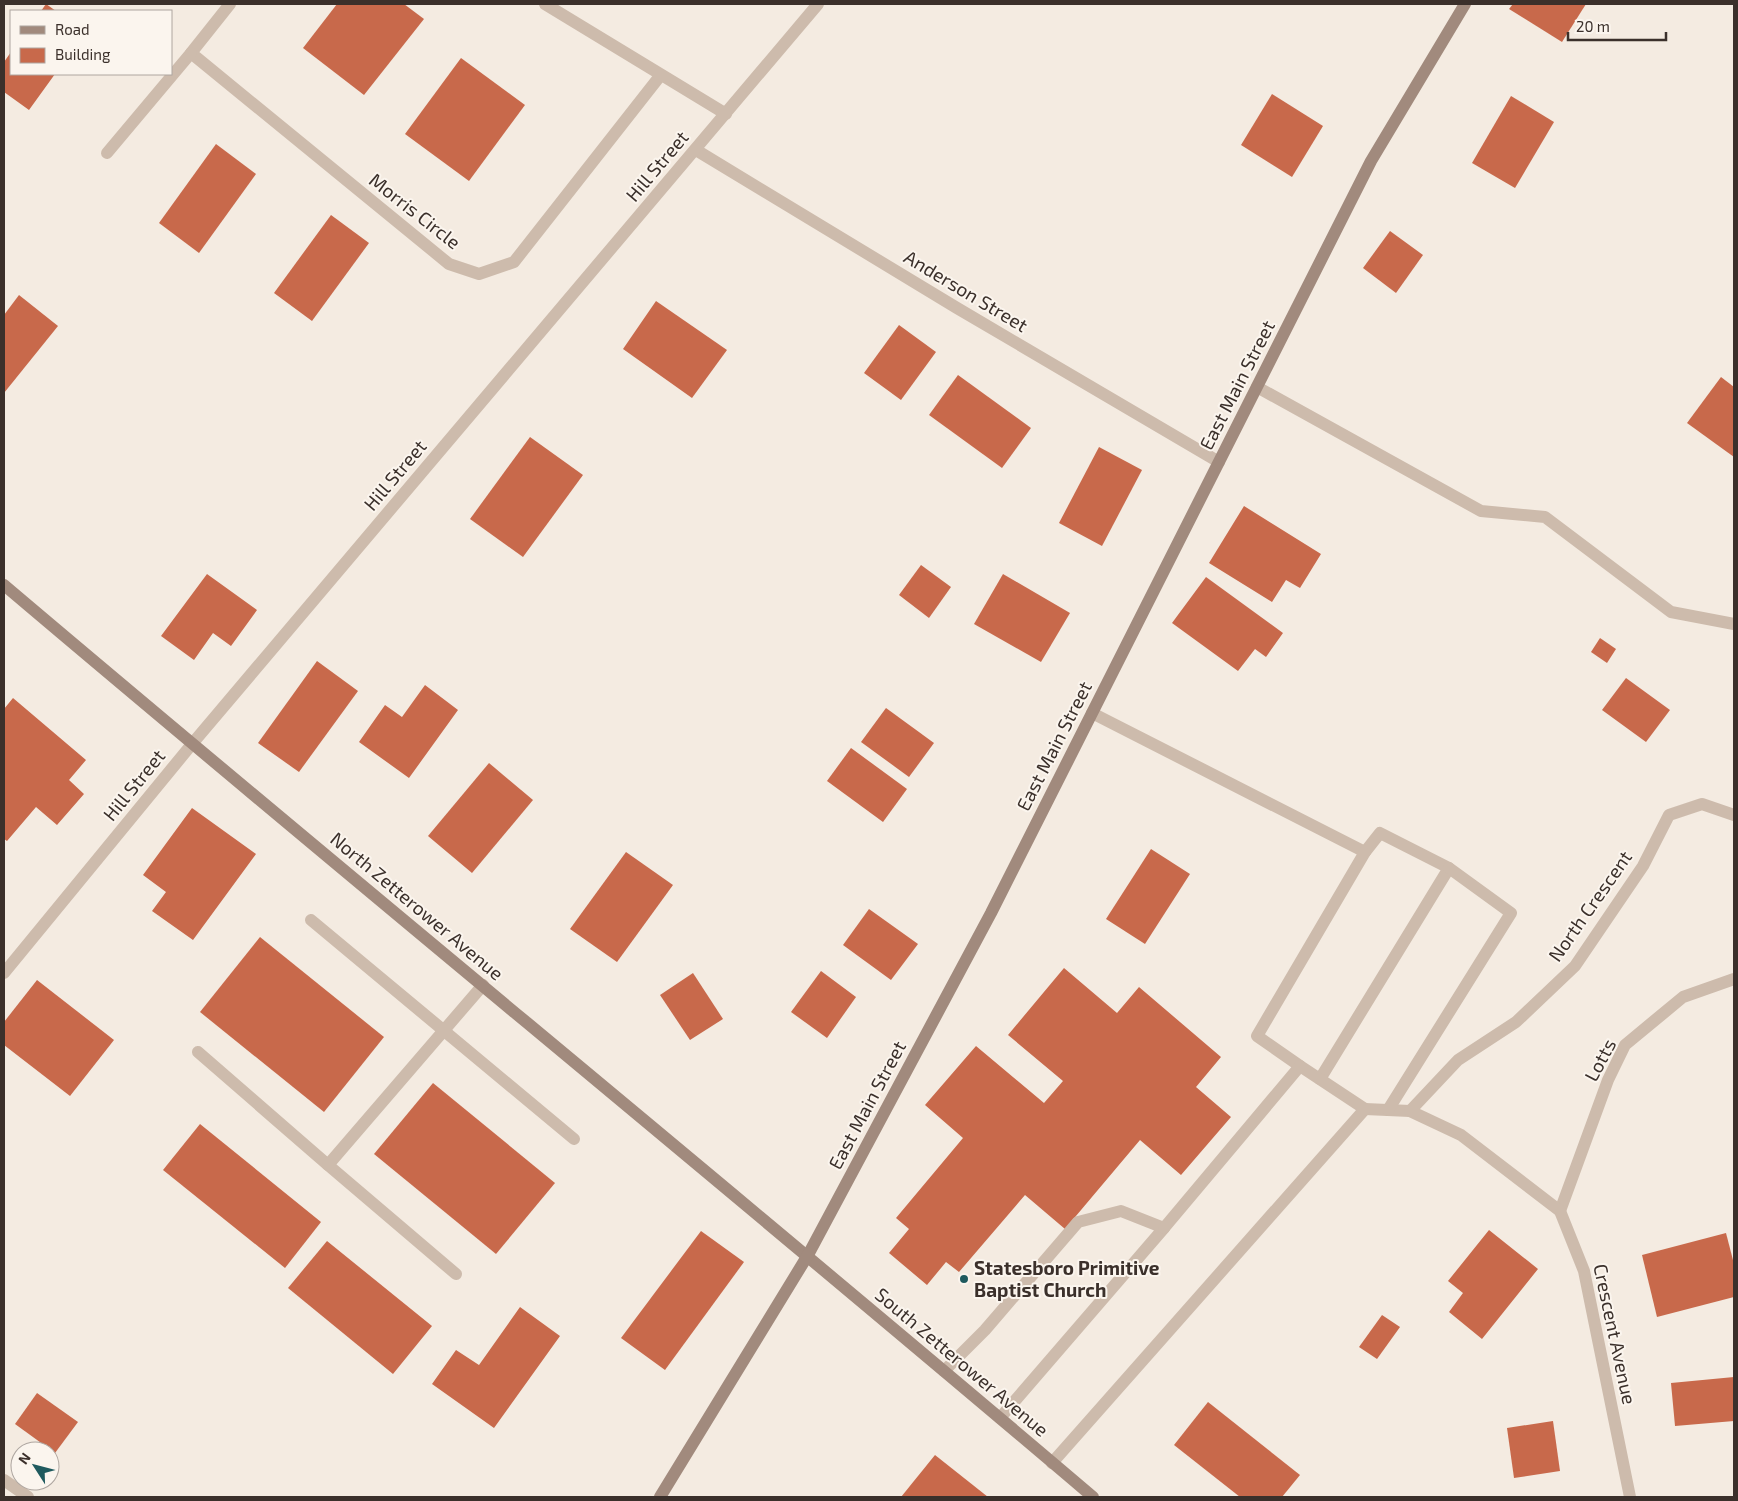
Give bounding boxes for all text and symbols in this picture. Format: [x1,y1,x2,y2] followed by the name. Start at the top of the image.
[10,10,172,75] legend
[1568,10,1666,42] scale bar
[1576,17,1610,35] text: 20 m
[55,20,90,38] text: Road
[55,45,111,63] text: Building
[620,126,693,206] street label: Hill Street
[365,168,465,253] street label: Morris Circle
[900,245,1032,337] street label: Anderson Street
[1194,316,1279,453] street label: East Main Street
[358,435,431,515] street label: Hill Street
[1011,677,1096,814] street label: East Main Street
[98,744,169,825] street label: Hill Street
[326,827,508,985] street label: North Zetterower Avenue
[1543,846,1636,966] street label: North Crescent
[1579,1035,1620,1085] street label: Lotts
[823,1037,910,1173] street label: East Main Street
[974,1256,1160,1301] place label: Statesboro Primitive Baptist Church
[1589,1261,1642,1406] street label: Crescent Avenue
[958,1273,970,1285] marker: Statesboro Primitive Baptist Church
[871,1282,1054,1441] street label: South Zetterower Avenue
[10,1441,60,1491] north arrow
[14,1449,34,1467] text: N

